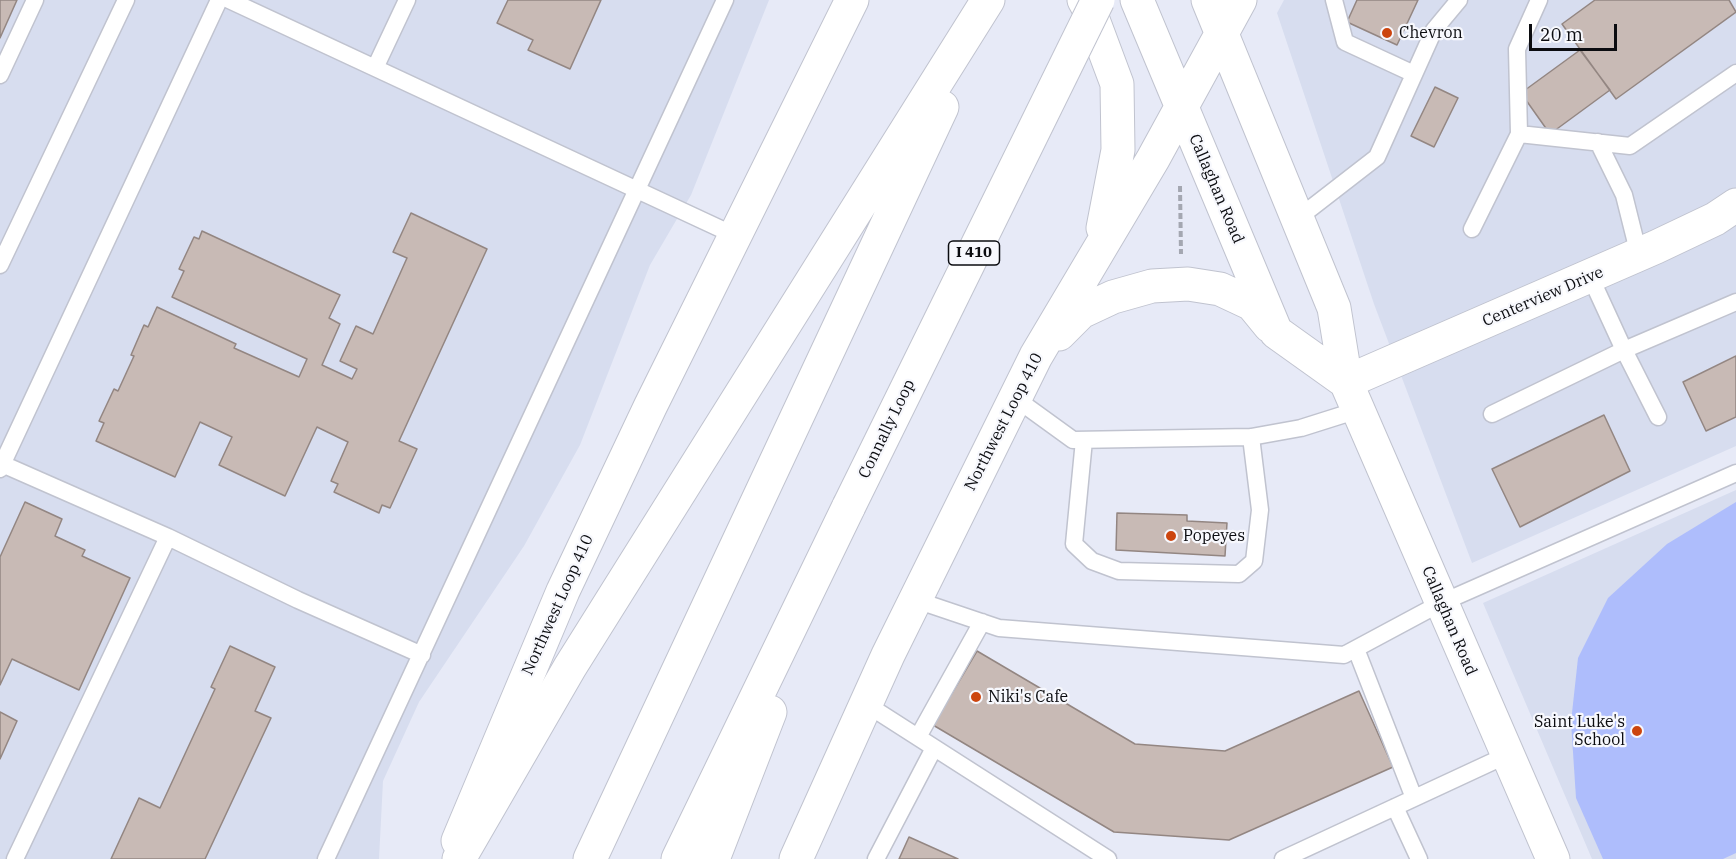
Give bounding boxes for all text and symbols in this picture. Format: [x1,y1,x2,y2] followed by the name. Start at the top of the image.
[1532,12,1620,50] scale bar
[1399,23,1463,43] place label: Chevron
[1540,23,1583,46] text: 20 m
[1380,26,1394,40] marker: Chevron
[1184,132,1248,246] street label: Callaghan Road
[948,241,1000,265] road number: I 410
[1480,263,1606,331] street label: Centerview Drive
[961,350,1047,494] street label: Northwest Loop 410
[855,376,919,482] street label: Connally Loop
[1183,526,1245,546] place label: Popeyes
[1164,529,1178,543] marker: Popeyes
[518,532,598,678] street label: Northwest Loop 410
[1417,564,1481,678] street label: Callaghan Road
[988,687,1068,707] place label: Niki's Cafe
[969,690,983,704] marker: Niki's Cafe
[1534,712,1625,750] place label: Saint Luke's School
[1630,724,1644,738] marker: Saint Luke's School

